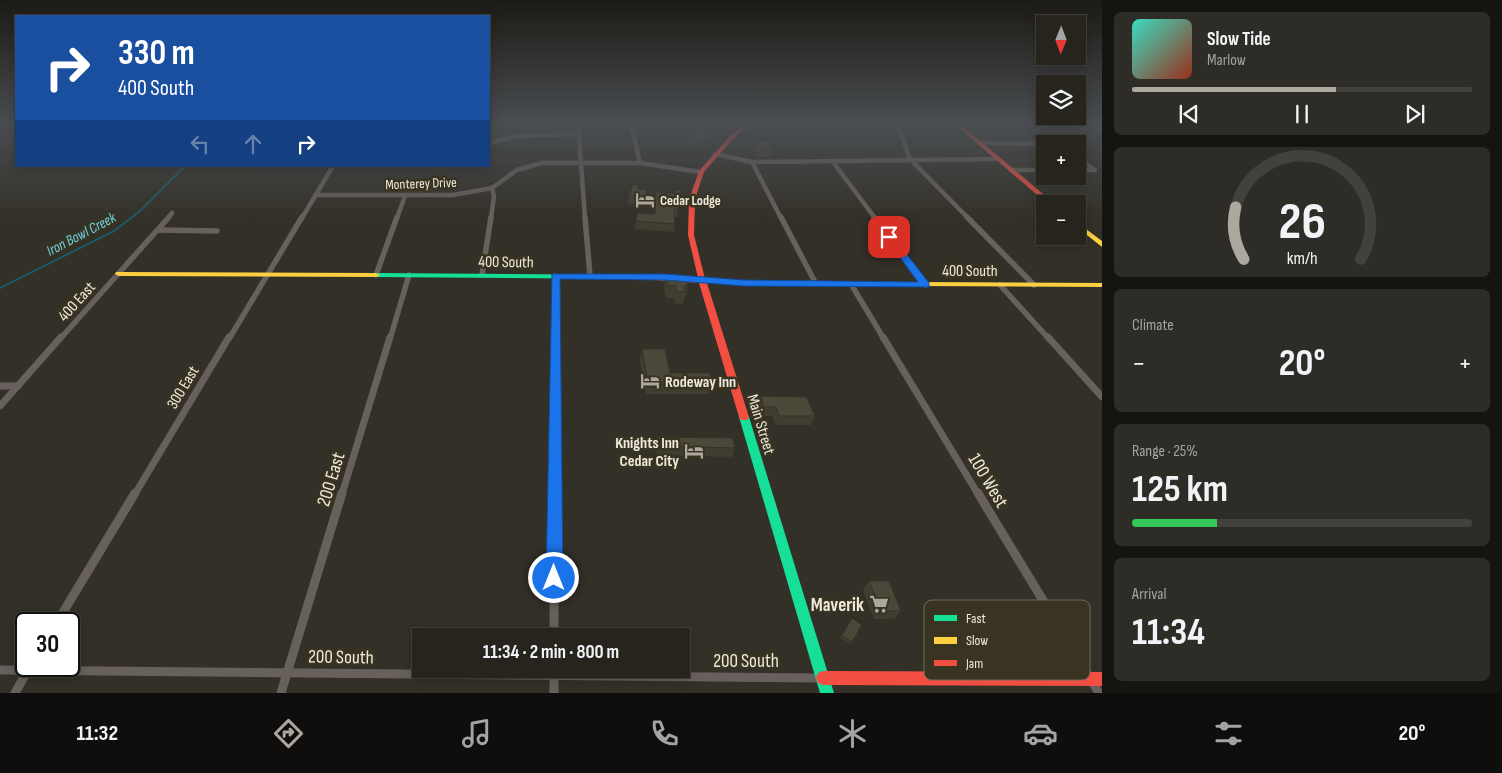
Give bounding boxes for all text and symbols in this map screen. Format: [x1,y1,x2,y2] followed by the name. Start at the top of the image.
[1036,15,1086,65] north arrow
[1036,15,1086,245] map controls
[1207,28,1271,51] text: Slow Tide
[118,32,195,75] text: 330 m
[35,35,100,100] icon: right
[1207,51,1246,70] text: Marlow
[118,75,194,102] text: 400 South
[1036,75,1086,125] button: layers
[1175,100,1203,128] icon: previous
[1288,100,1316,128] icon: pause
[1401,100,1429,128] icon: next
[186,130,214,158] icon: left
[239,130,267,158] icon: ahead
[292,130,320,158] icon: right
[1036,135,1086,185] button: +
[385,174,457,193] street label: Monterey Drive
[634,189,656,211] hotel icon: Cedar Lodge
[1278,191,1326,254] text: 26
[660,192,721,209] place label: Cedar Lodge
[1036,195,1086,245] button: −
[43,208,120,261] water label: Iron Bowl Creek
[868,216,910,258] pin
[875,223,903,251] icon: arrive
[1287,248,1317,269] text: km/h
[478,253,534,272] street label: 400 South
[942,262,998,281] street label: 400 South
[54,278,100,326] street label: 400 East
[1132,316,1174,335] text: Climate
[1279,341,1325,386] text: 20°
[1132,347,1146,380] text: −
[1458,347,1472,380] text: +
[163,363,204,413] street label: 300 East
[639,370,661,392] hotel icon: Rodeway Inn
[665,373,736,392] place label: Rodeway Inn
[742,392,779,457] street label: Main Street
[615,434,679,471] place label: Knights Inn Cedar City
[683,440,705,462] hotel icon: Knights Inn Cedar City
[1132,442,1198,461] text: Range · 25%
[312,449,351,509] street label: 200 East
[963,450,1013,512] street label: 100 West
[1132,467,1228,512] text: 125 km
[527,551,579,603] position arrow
[1132,585,1166,604] text: Arrival
[868,593,890,615] supermarket icon: Maverik
[811,594,864,617] place label: Maverik
[924,600,1090,680] legend
[966,610,986,627] text: Fast
[1132,610,1205,655] text: 11:34
[15,612,80,677] speed limit sign: 30
[966,632,988,649] text: Slow
[483,641,619,664] text: 11:34 · 2 min · 800 m
[308,645,374,670] street label: 200 South
[713,650,779,673] street label: 200 South
[965,655,983,672] text: Jam
[271,716,306,751] icon: directions
[459,716,494,751] icon: music
[647,716,682,751] icon: phone
[835,716,870,751] icon: climate
[1023,716,1058,751] icon: car
[1211,716,1246,751] icon: filters
[76,720,118,747] text: 11:32
[1398,720,1425,747] text: 20°

